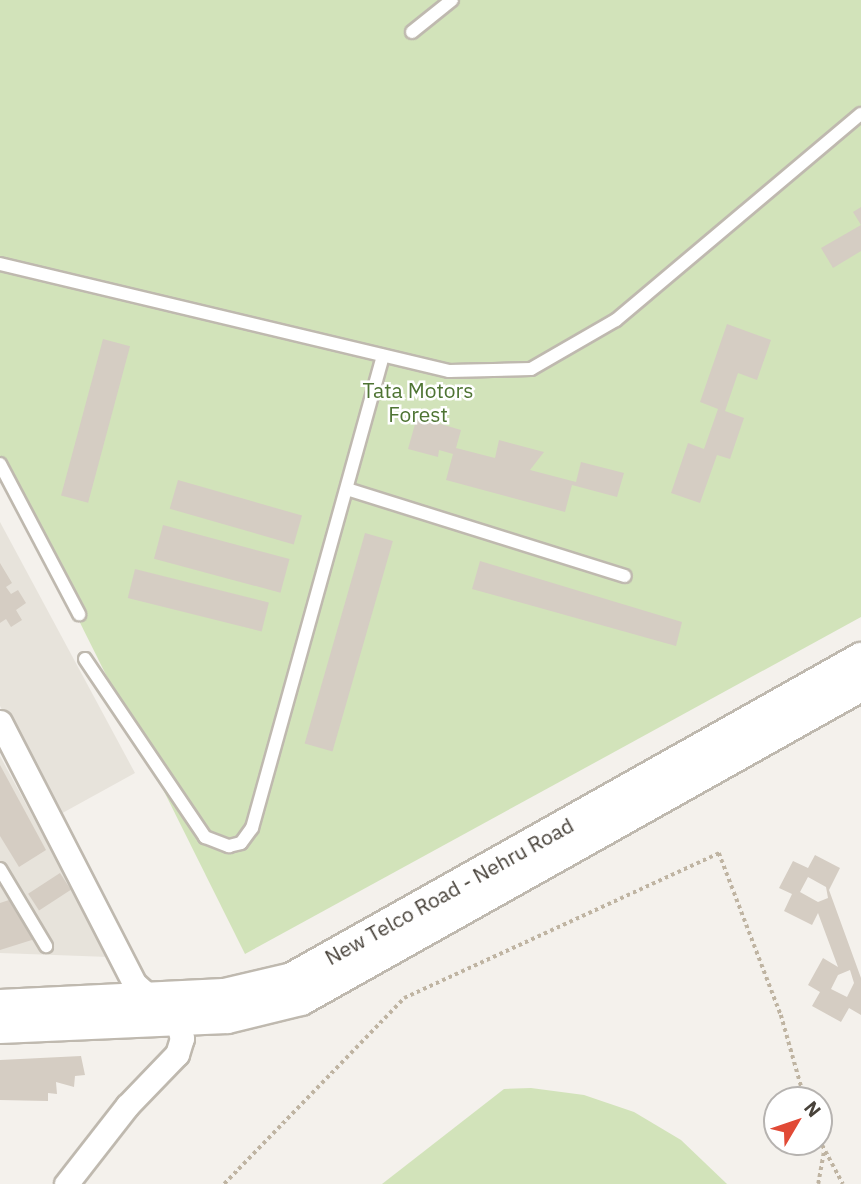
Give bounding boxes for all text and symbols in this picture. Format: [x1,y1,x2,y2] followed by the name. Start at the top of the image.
[362,377,474,427] park label: Tata Motors Forest
[320,812,578,970] street label: New Telco Road - Nehru Road
[763,1086,833,1156] north arrow
[799,1096,826,1122] text: N

